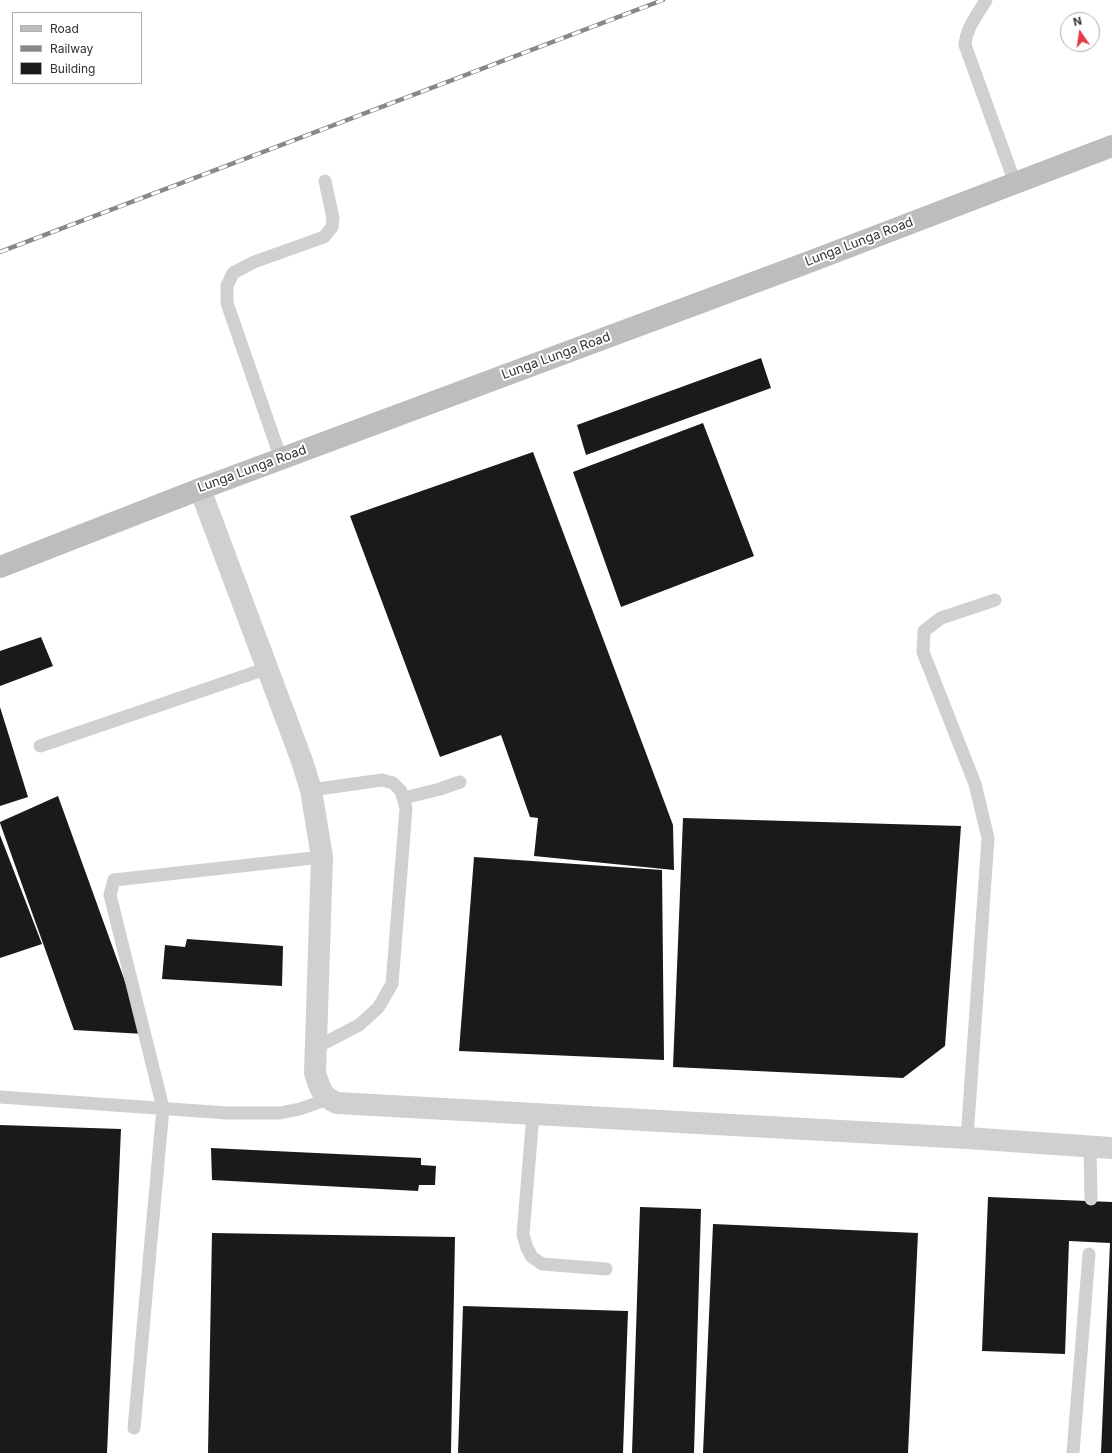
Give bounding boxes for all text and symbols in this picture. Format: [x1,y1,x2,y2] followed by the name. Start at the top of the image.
[12,12,142,84] legend
[1060,12,1100,52] north arrow
[1072,14,1083,29] text: N
[50,21,79,36] text: Road
[50,41,93,56] text: Railway
[50,61,95,76] text: Building
[803,214,915,270] street label: Lunga Lunga Road
[499,329,613,383] street label: Lunga Lunga Road
[195,442,309,496] street label: Lunga Lunga Road

